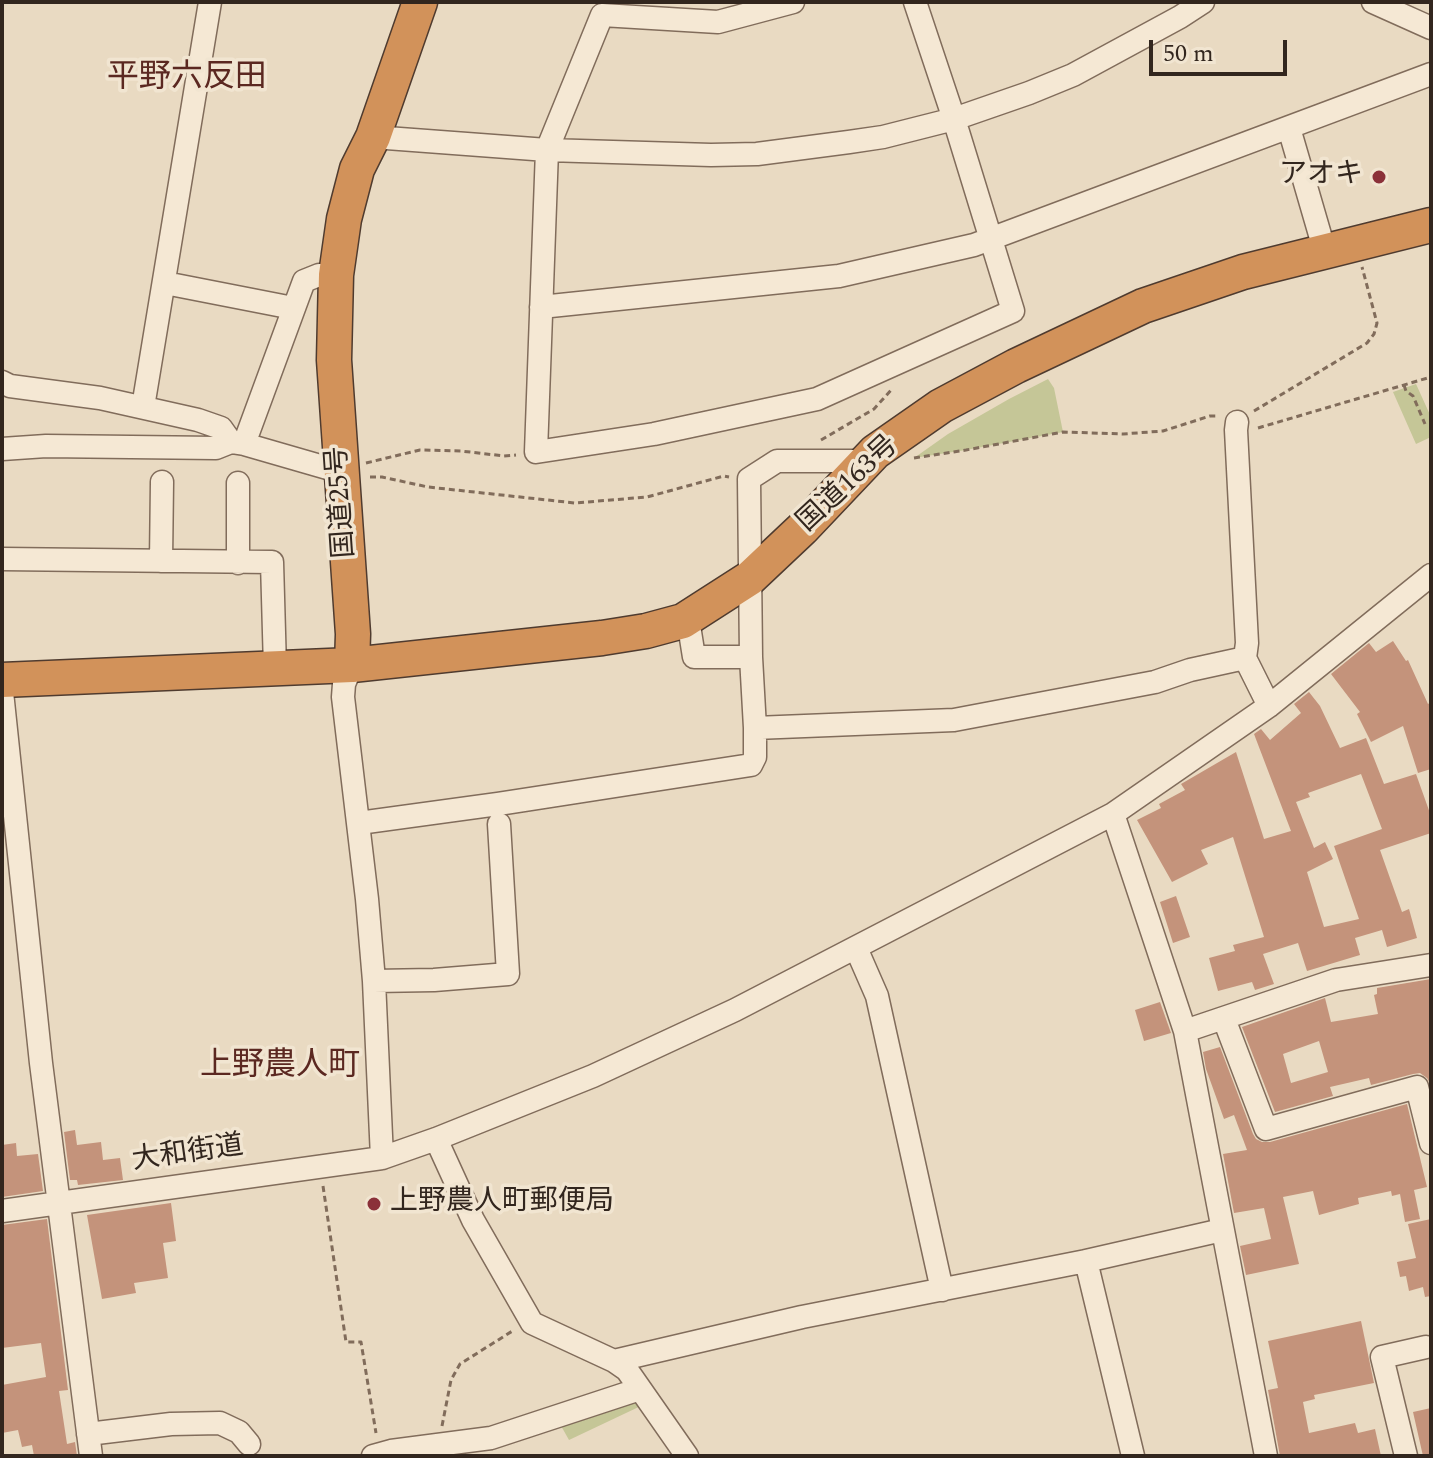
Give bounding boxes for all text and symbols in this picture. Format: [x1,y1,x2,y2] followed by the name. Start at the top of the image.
[1153,24,1291,74] scale bar
[1163,36,1214,72] text: 50 m
[107,61,267,99] district label: 平野六反田
[1279,160,1363,194] place label: アオキ
[1370,168,1388,186] marker: アオキ
[791,430,907,540] street label: 国道163号
[322,445,364,559] street label: 国道25号
[200,1049,360,1087] district label: 上野農人町
[130,1131,246,1179] street label: 大和街道
[390,1187,614,1221] place label: 上野農人町郵便局
[365,1195,383,1213] marker: 上野農人町郵便局

